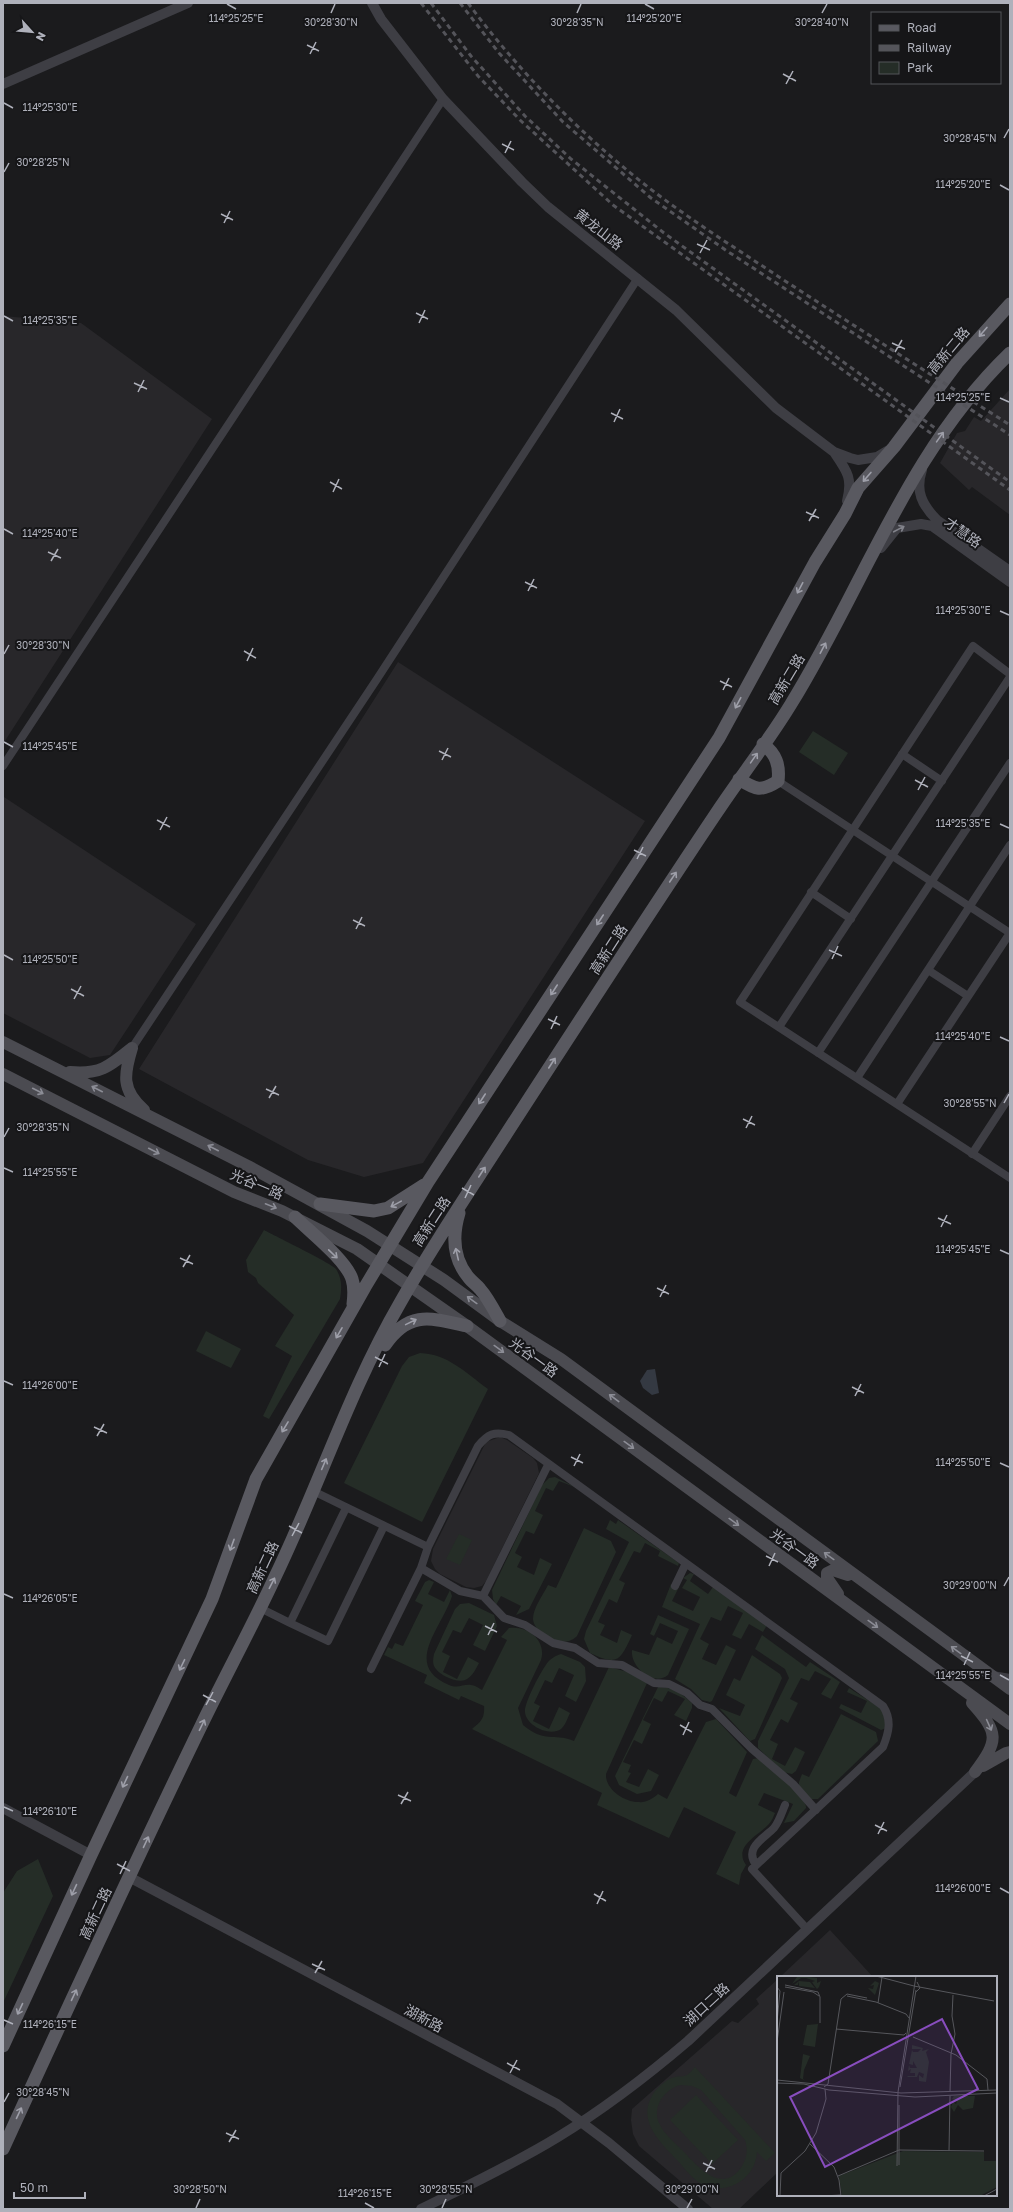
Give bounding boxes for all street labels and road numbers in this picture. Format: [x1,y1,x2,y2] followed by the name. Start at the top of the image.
[572,205,626,253] street label: 黄龙山路
[923,323,973,377] street label: 高新二路
[941,513,985,551] street label: 才慧路
[764,651,808,707] street label: 高新二路
[586,921,630,977] street label: 高新二路
[228,1165,286,1203] street label: 光谷一路
[409,1193,453,1249] street label: 高新二路
[506,1334,562,1380] street label: 光谷一路
[767,1525,823,1571] street label: 光谷一路
[242,1538,282,1596] street label: 高新二路
[75,1884,115,1942] street label: 高新二路
[680,1979,732,2029] street label: 湖口二路
[401,2001,447,2035] street label: 湖新路

